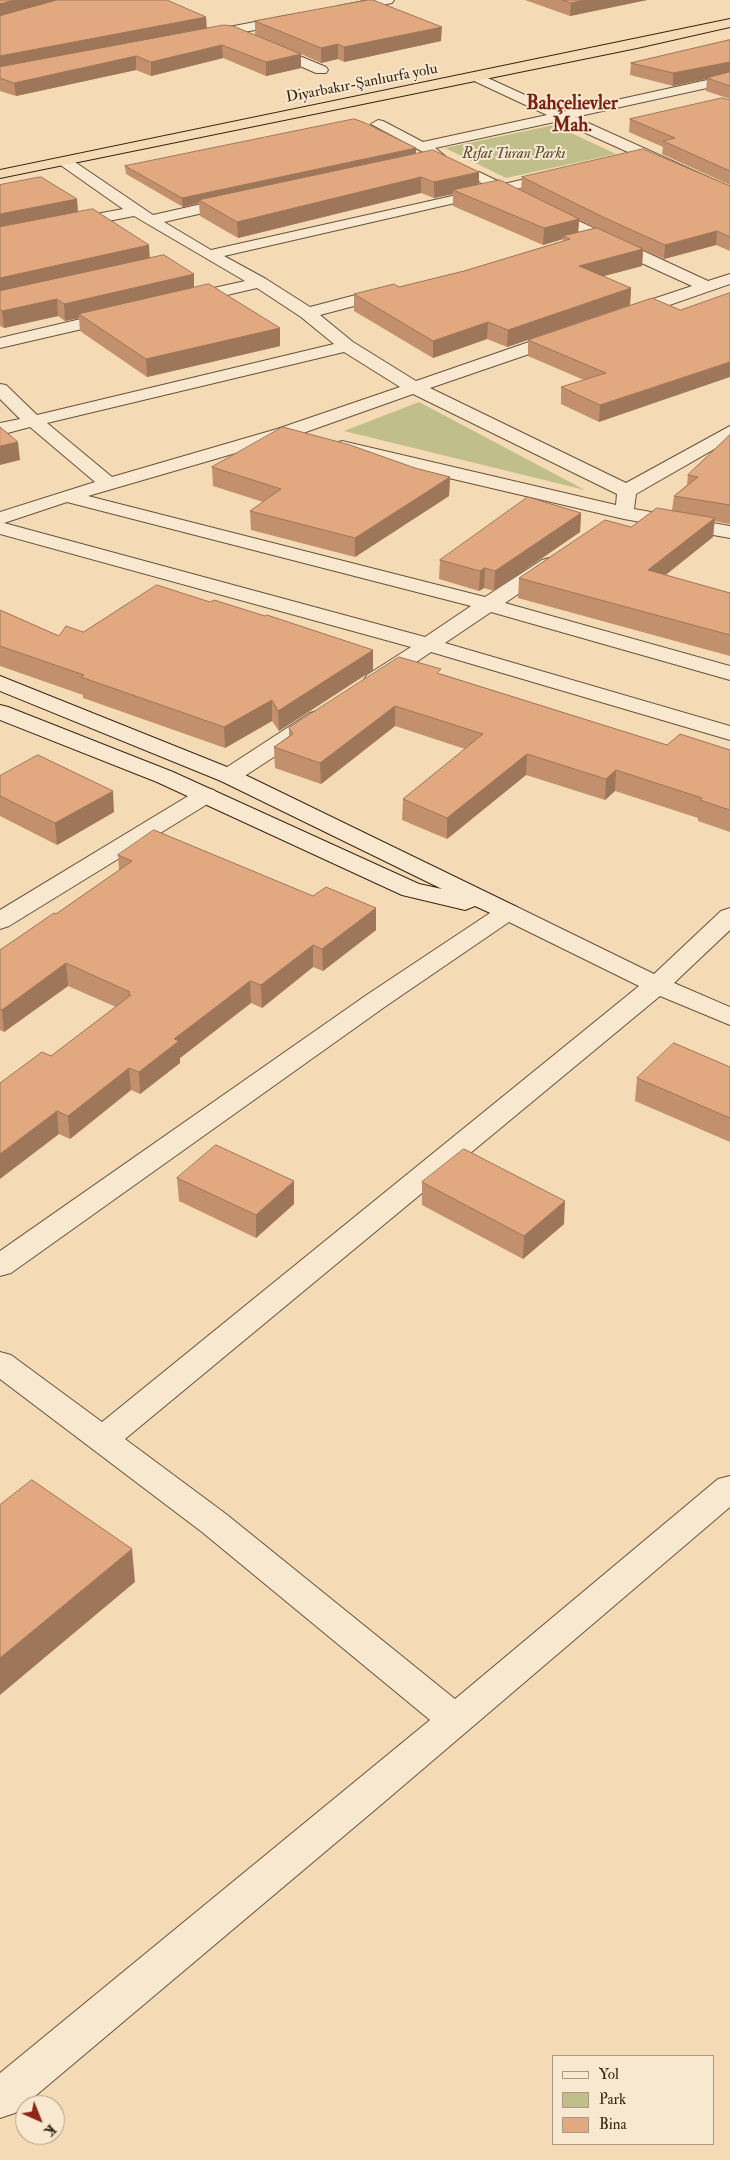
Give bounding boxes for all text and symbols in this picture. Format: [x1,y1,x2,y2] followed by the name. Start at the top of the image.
[285,60,439,108] street label: Diyarbakır-Şanlıurfa yolu
[526,94,618,138] district label: Bahçelievler Mah.
[462,146,566,164] park label: Rıfat Turan Parkı
[552,2055,715,2145] legend
[599,2065,619,2084] text: Yol
[599,2090,626,2109] text: Park
[15,2095,65,2145] north arrow
[599,2115,627,2134] text: Bina
[41,2121,60,2140] text: K

